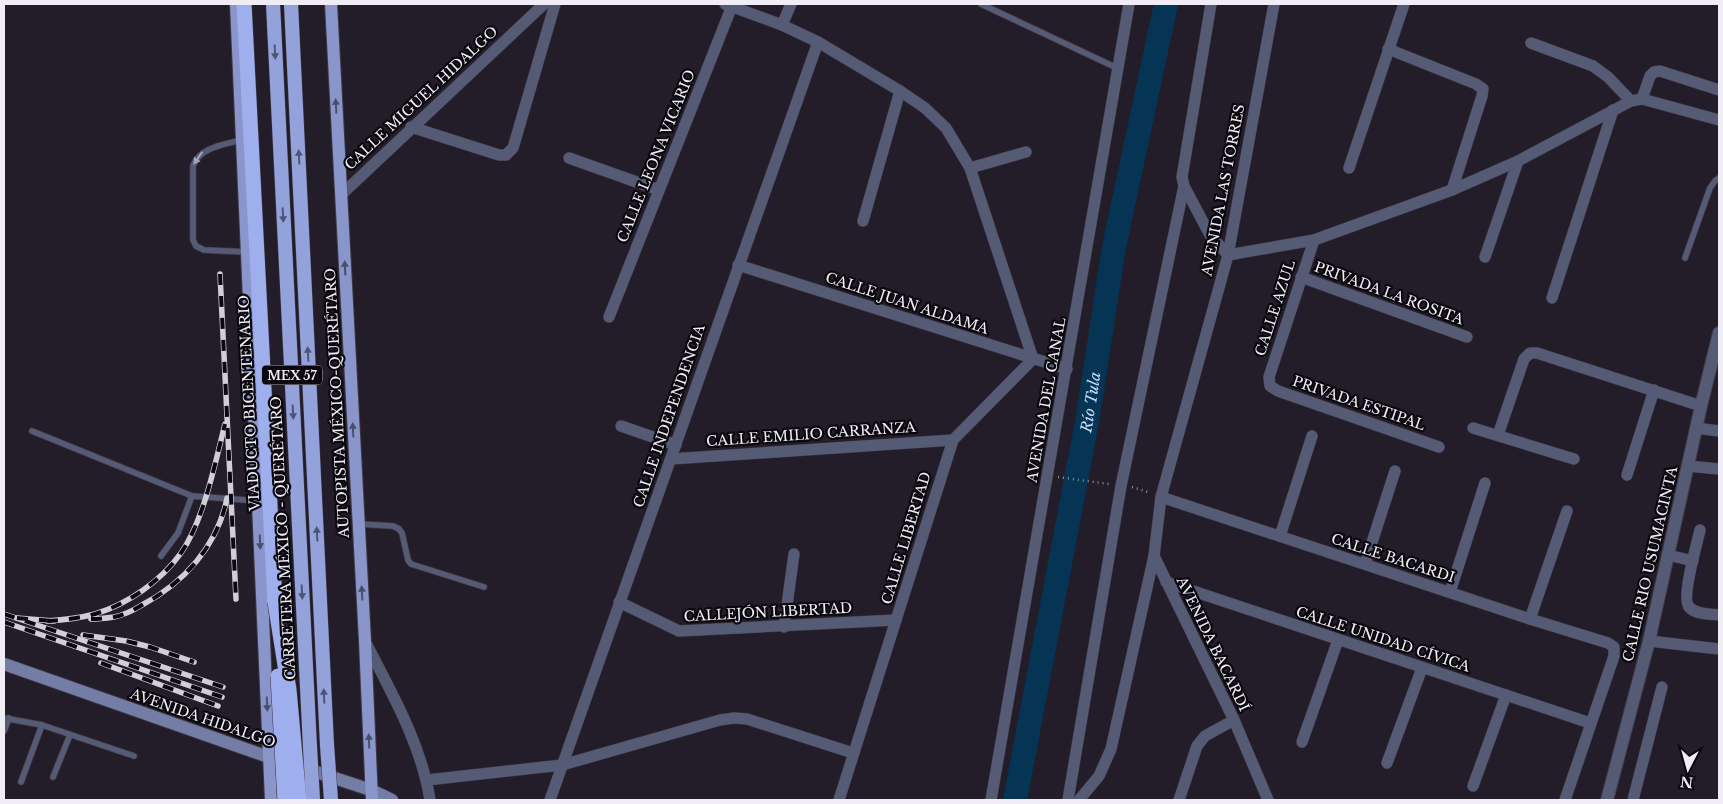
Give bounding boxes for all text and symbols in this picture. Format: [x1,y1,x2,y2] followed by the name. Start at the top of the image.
[341,22,501,174] street label: CALLE MIGUEL HIDALGO
[272,45,280,61] one-way arrow
[613,67,699,245] street label: CALLE LEONA VICARIO
[332,98,340,114] one-way arrow
[1197,103,1248,278] street label: AVENIDA LAS TORRES
[295,148,303,164] one-way arrow
[193,151,203,165] one-way arrow
[280,207,288,223] one-way arrow
[1251,258,1299,358] street label: CALLE AZUL
[1312,258,1466,328] street label: PRIVADA LA ROSITA
[340,260,348,276] one-way arrow
[321,268,353,539] street label: AUTOPISTA MÉXICO-QUERÉTARO
[823,268,991,338] street label: CALLE JUAN ALDAMA
[234,295,264,512] street label: VIADUCTO BICENTENARIO
[1022,316,1069,485] street label: AVENIDA DEL CANAL
[629,322,709,510] street label: CALLE INDEPENDENCIA
[304,346,312,362] one-way arrow
[262,366,322,384] road number: MEX 57
[1076,370,1104,435] water label: Río Tula
[1290,372,1428,434] street label: PRIVADA ESTIPAL
[267,396,299,680] street label: CARRETERA MÉXICO - QUERÉTARO
[290,404,298,420] one-way arrow
[706,418,917,450] street label: CALLE EMILIO CARRANZA
[349,422,357,438] one-way arrow
[1619,464,1681,663] street label: CALLE RIO USUMACINTA
[877,470,935,606] street label: CALLE LIBERTAD
[312,525,320,541] one-way arrow
[1329,530,1457,587] street label: CALLE BACARDI
[257,534,265,550] one-way arrow
[1172,573,1254,714] street label: AVENIDA BACARDÍ
[299,584,307,600] one-way arrow
[358,584,366,600] one-way arrow
[683,599,853,625] street label: CALLEJÓN LIBERTAD
[1294,602,1472,676] street label: CALLE UNIDAD CÍVICA
[127,684,278,751] street label: AVENIDA HIDALGO
[320,688,328,704] one-way arrow
[263,697,271,713] one-way arrow
[365,733,373,749] one-way arrow
[1663,744,1713,794] north arrow
[1679,772,1694,792] text: N

